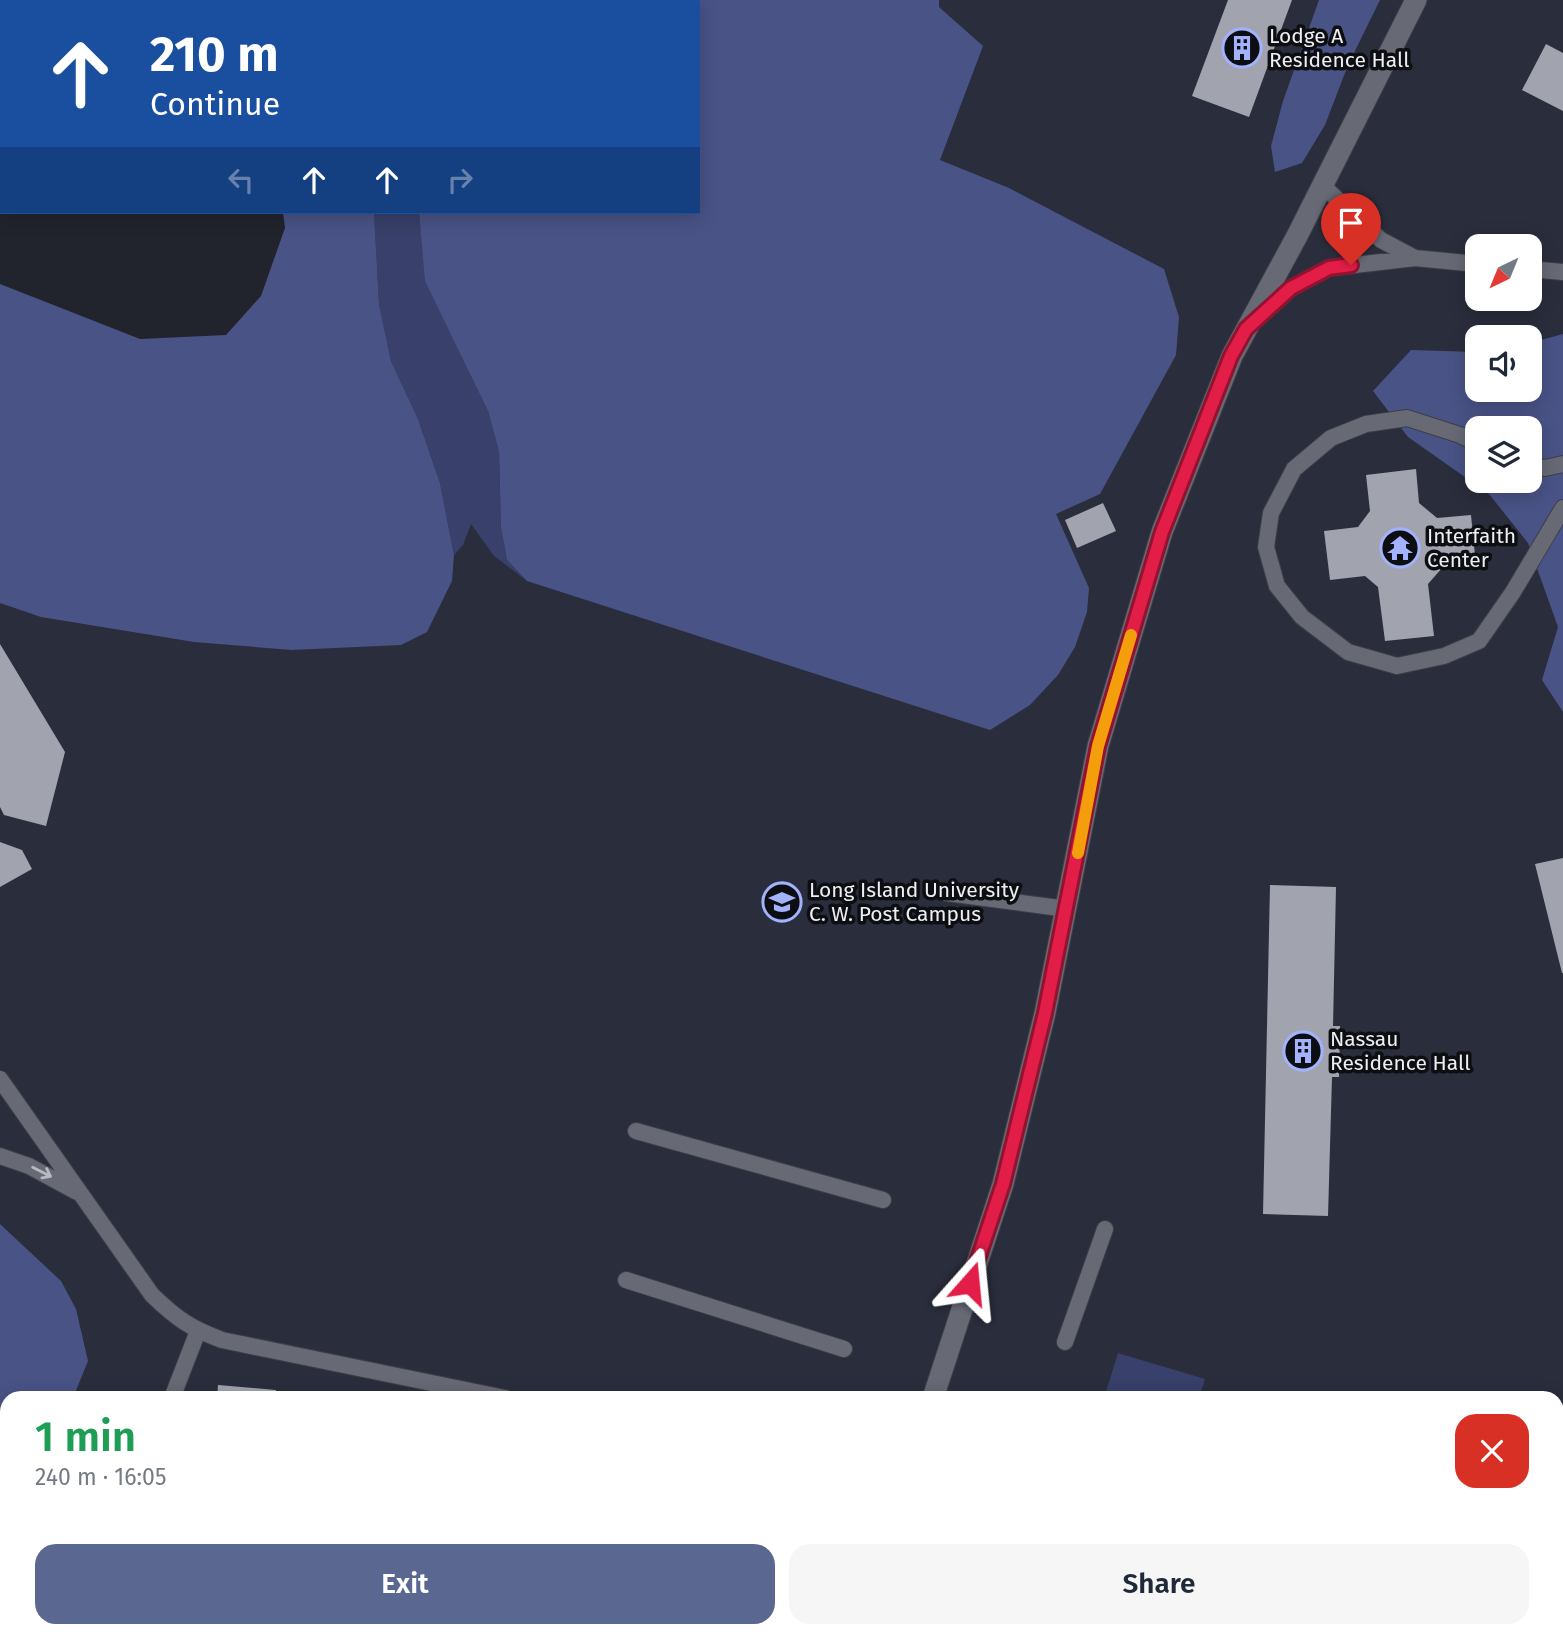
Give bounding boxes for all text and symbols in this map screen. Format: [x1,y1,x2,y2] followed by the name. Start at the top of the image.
[1269,23,1409,73] place label: Lodge A Residence Hall
[150,25,279,84] text: 210 m
[1221,27,1263,69] building icon: Lodge A Residence Hall
[35,28,126,119] icon: ahead
[150,85,280,123] text: Continue
[222,161,260,199] icon: left
[295,161,333,199] icon: ahead
[368,161,406,199] icon: ahead
[441,161,479,199] icon: right
[1321,193,1381,265] pin
[1332,204,1370,242] icon: arrive
[1465,234,1542,312] north arrow
[1465,234,1542,493] map controls
[1465,325,1542,402] button: sound
[1465,416,1542,493] button: layers
[1427,523,1516,573] place label: Interfaith Center
[1379,527,1421,569] temple icon: Interfaith Center
[809,877,1020,927] place label: Long Island University C. W. Post Campus
[761,881,803,923] school or university icon: Long Island University C. W. Post Campus
[1330,1026,1470,1076] place label: Nassau Residence Hall
[1282,1030,1324,1072] building icon: Nassau Residence Hall
[31,1166,52,1180] one-way arrow
[933,1246,1007,1320] position arrow
[35,1412,136,1462] text: 1 min
[1455,1414,1529,1488] button: close
[35,1463,166,1491] text: 240 m · 16:05
[35,1544,775,1624] button: Exit
[789,1544,1529,1624] button: Share

